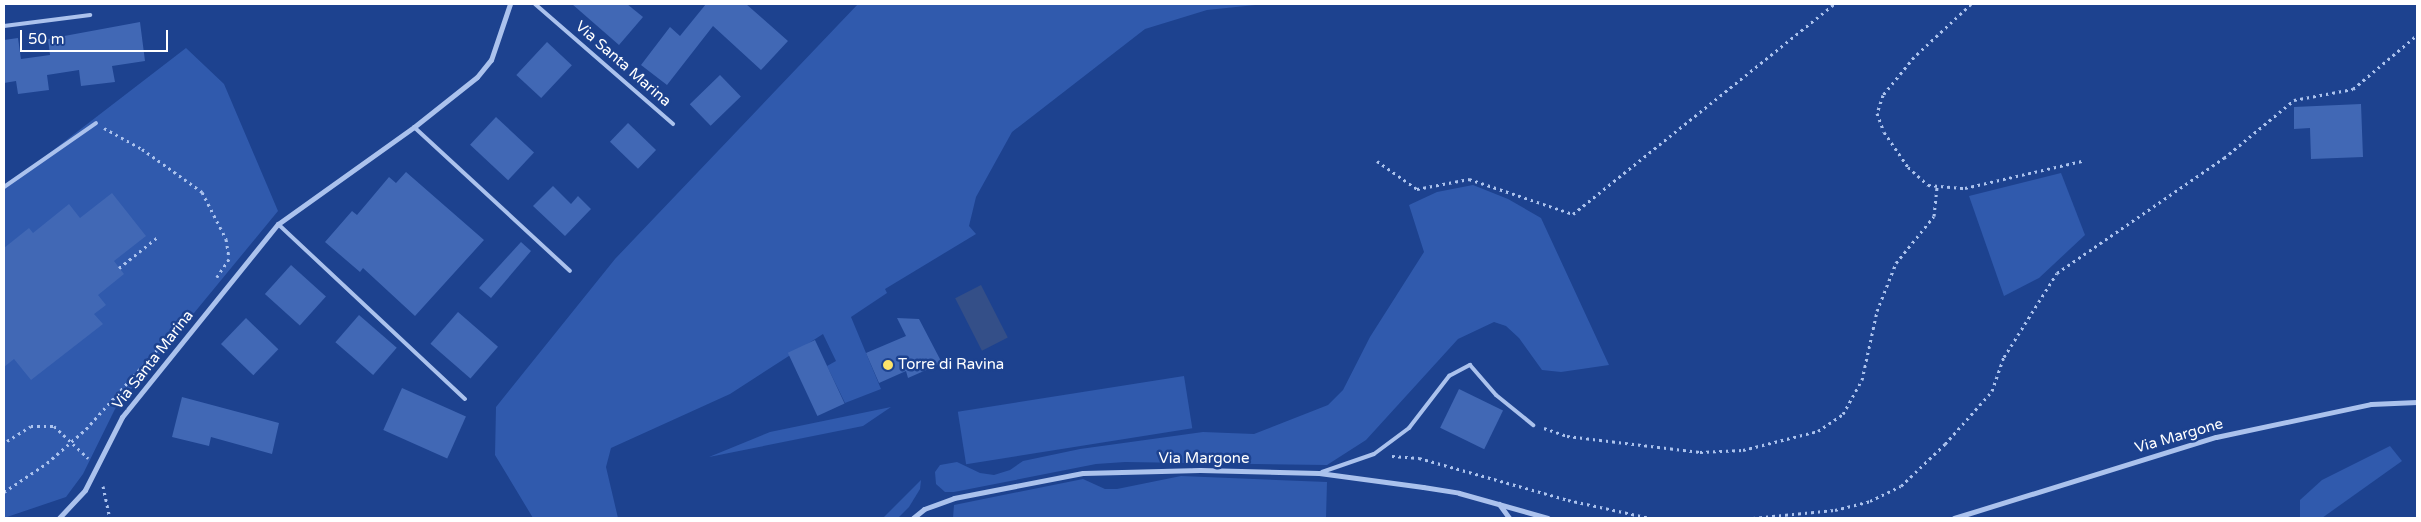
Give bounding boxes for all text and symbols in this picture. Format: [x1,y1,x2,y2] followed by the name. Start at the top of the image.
[571,18,675,110] street label: Via Santa Marina
[22,20,170,52] scale bar
[28,30,65,48] text: 50 m
[109,307,197,413] street label: Via Santa Marina
[898,356,1004,374] place label: Torre di Ravina
[882,359,894,371] marker: Torre di Ravina
[2133,415,2225,457] street label: Via Margone
[1159,450,1249,468] street label: Via Margone

